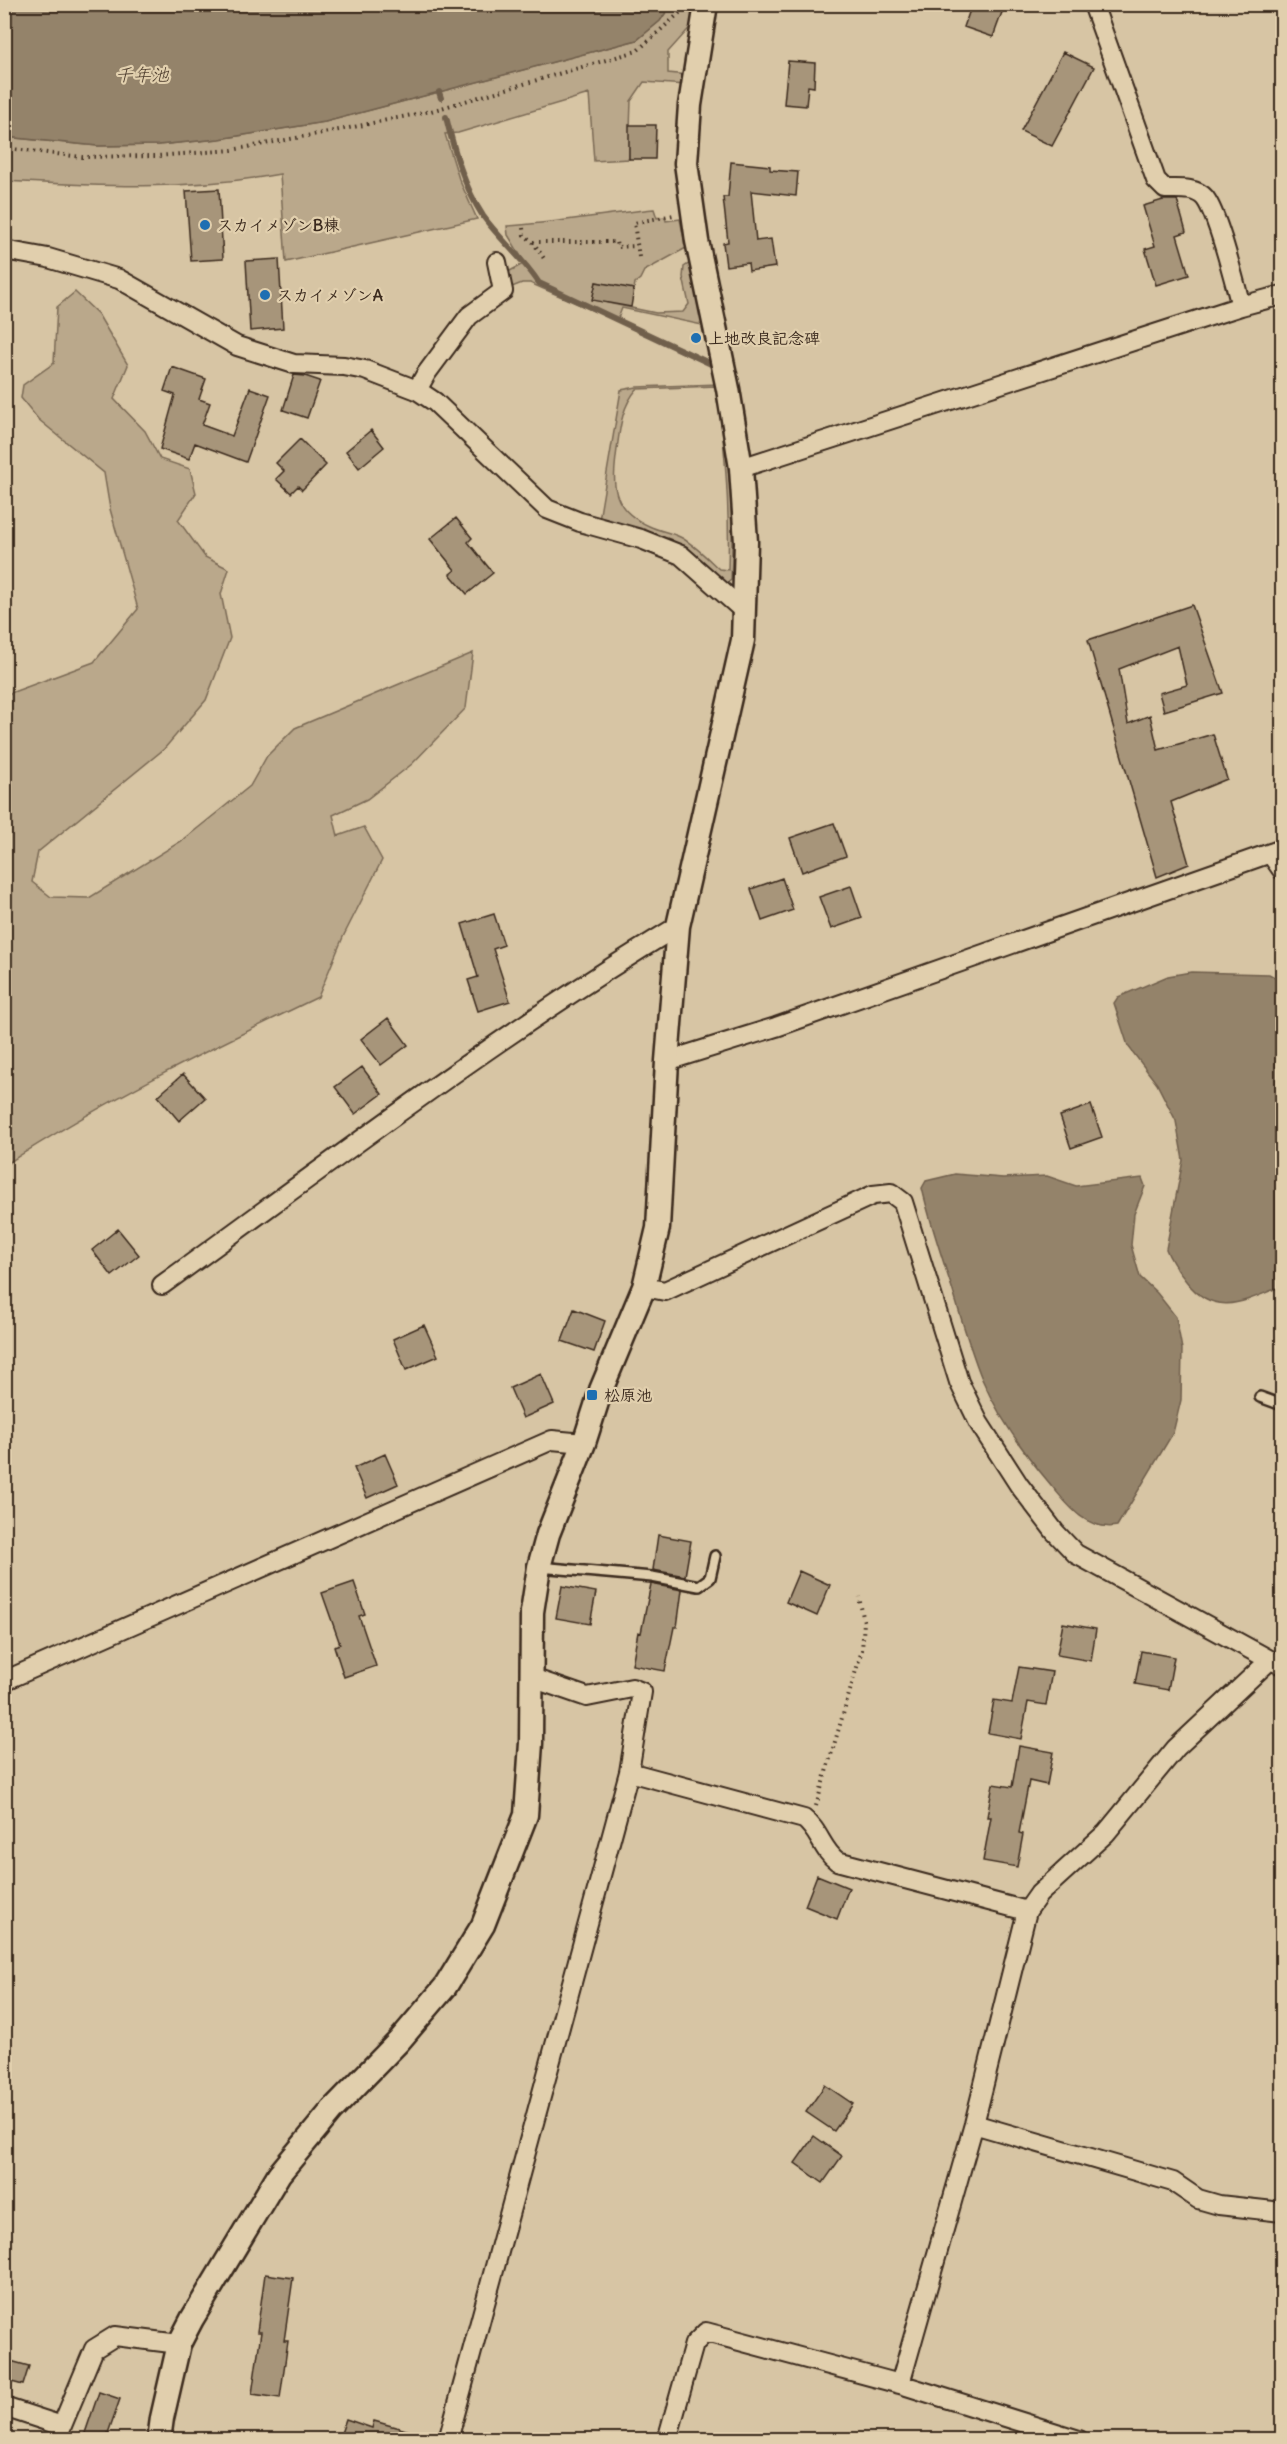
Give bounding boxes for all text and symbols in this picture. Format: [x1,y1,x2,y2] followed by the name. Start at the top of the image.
[115,63,170,86] water label: 千年池
[217,215,340,235] place label: スカイメゾンB棟
[198,218,212,232] marker: スカイメゾンB棟
[277,285,383,305] place label: スカイメゾンA
[258,288,272,302] marker: スカイメゾンA
[708,328,820,348] place label: 上地改良記念碑
[689,331,703,345] marker: 上地改良記念碑
[604,1385,652,1405] place label: 松原池
[585,1388,599,1402] marker: 松原池

